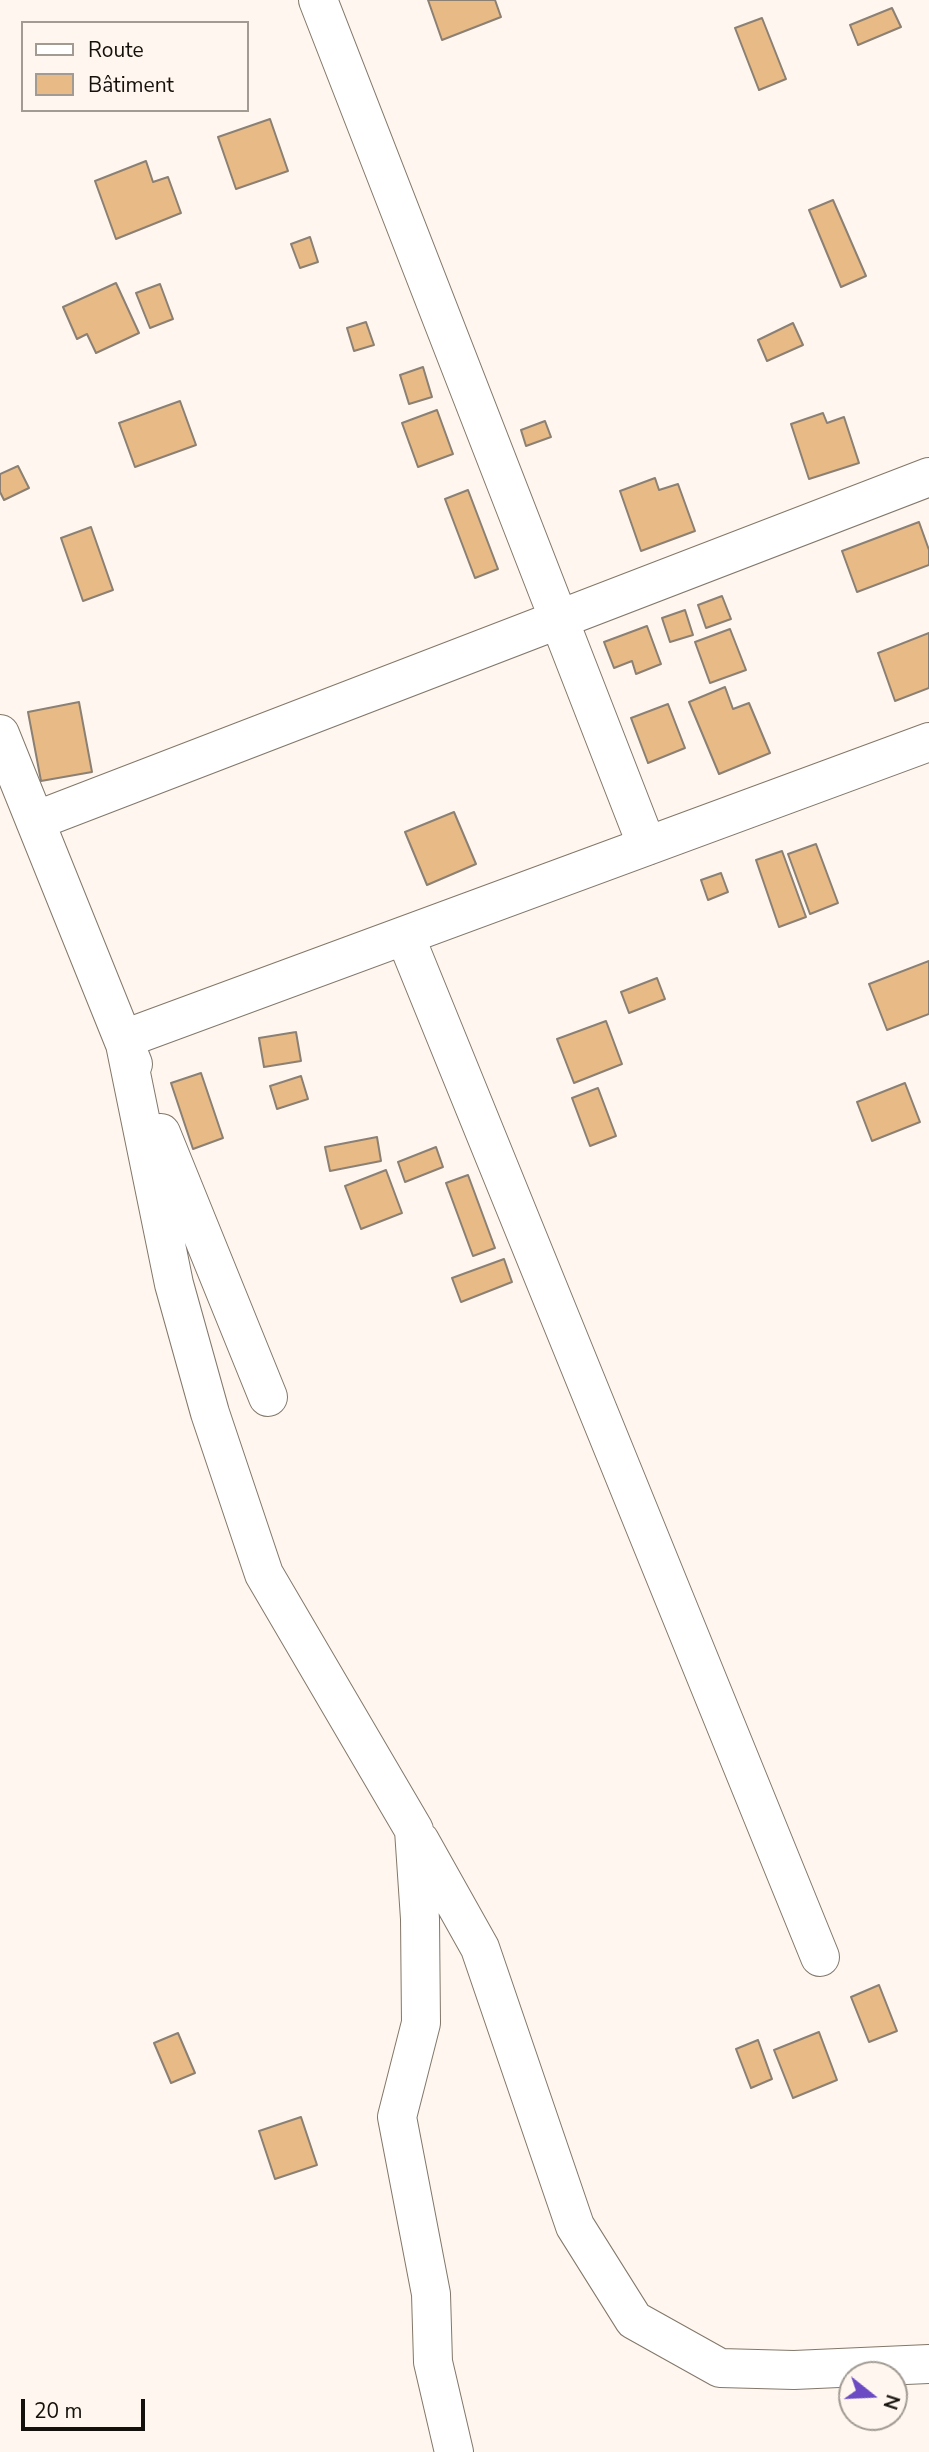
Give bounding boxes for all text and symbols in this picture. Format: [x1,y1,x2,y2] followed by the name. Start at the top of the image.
[21,21,248,112] legend
[88,36,144,64] text: Route
[88,71,174,99] text: Bâtiment
[838,2361,908,2431] north arrow
[24,2386,149,2430] scale bar
[877,2391,906,2413] text: N
[34,2397,83,2425] text: 20 m

